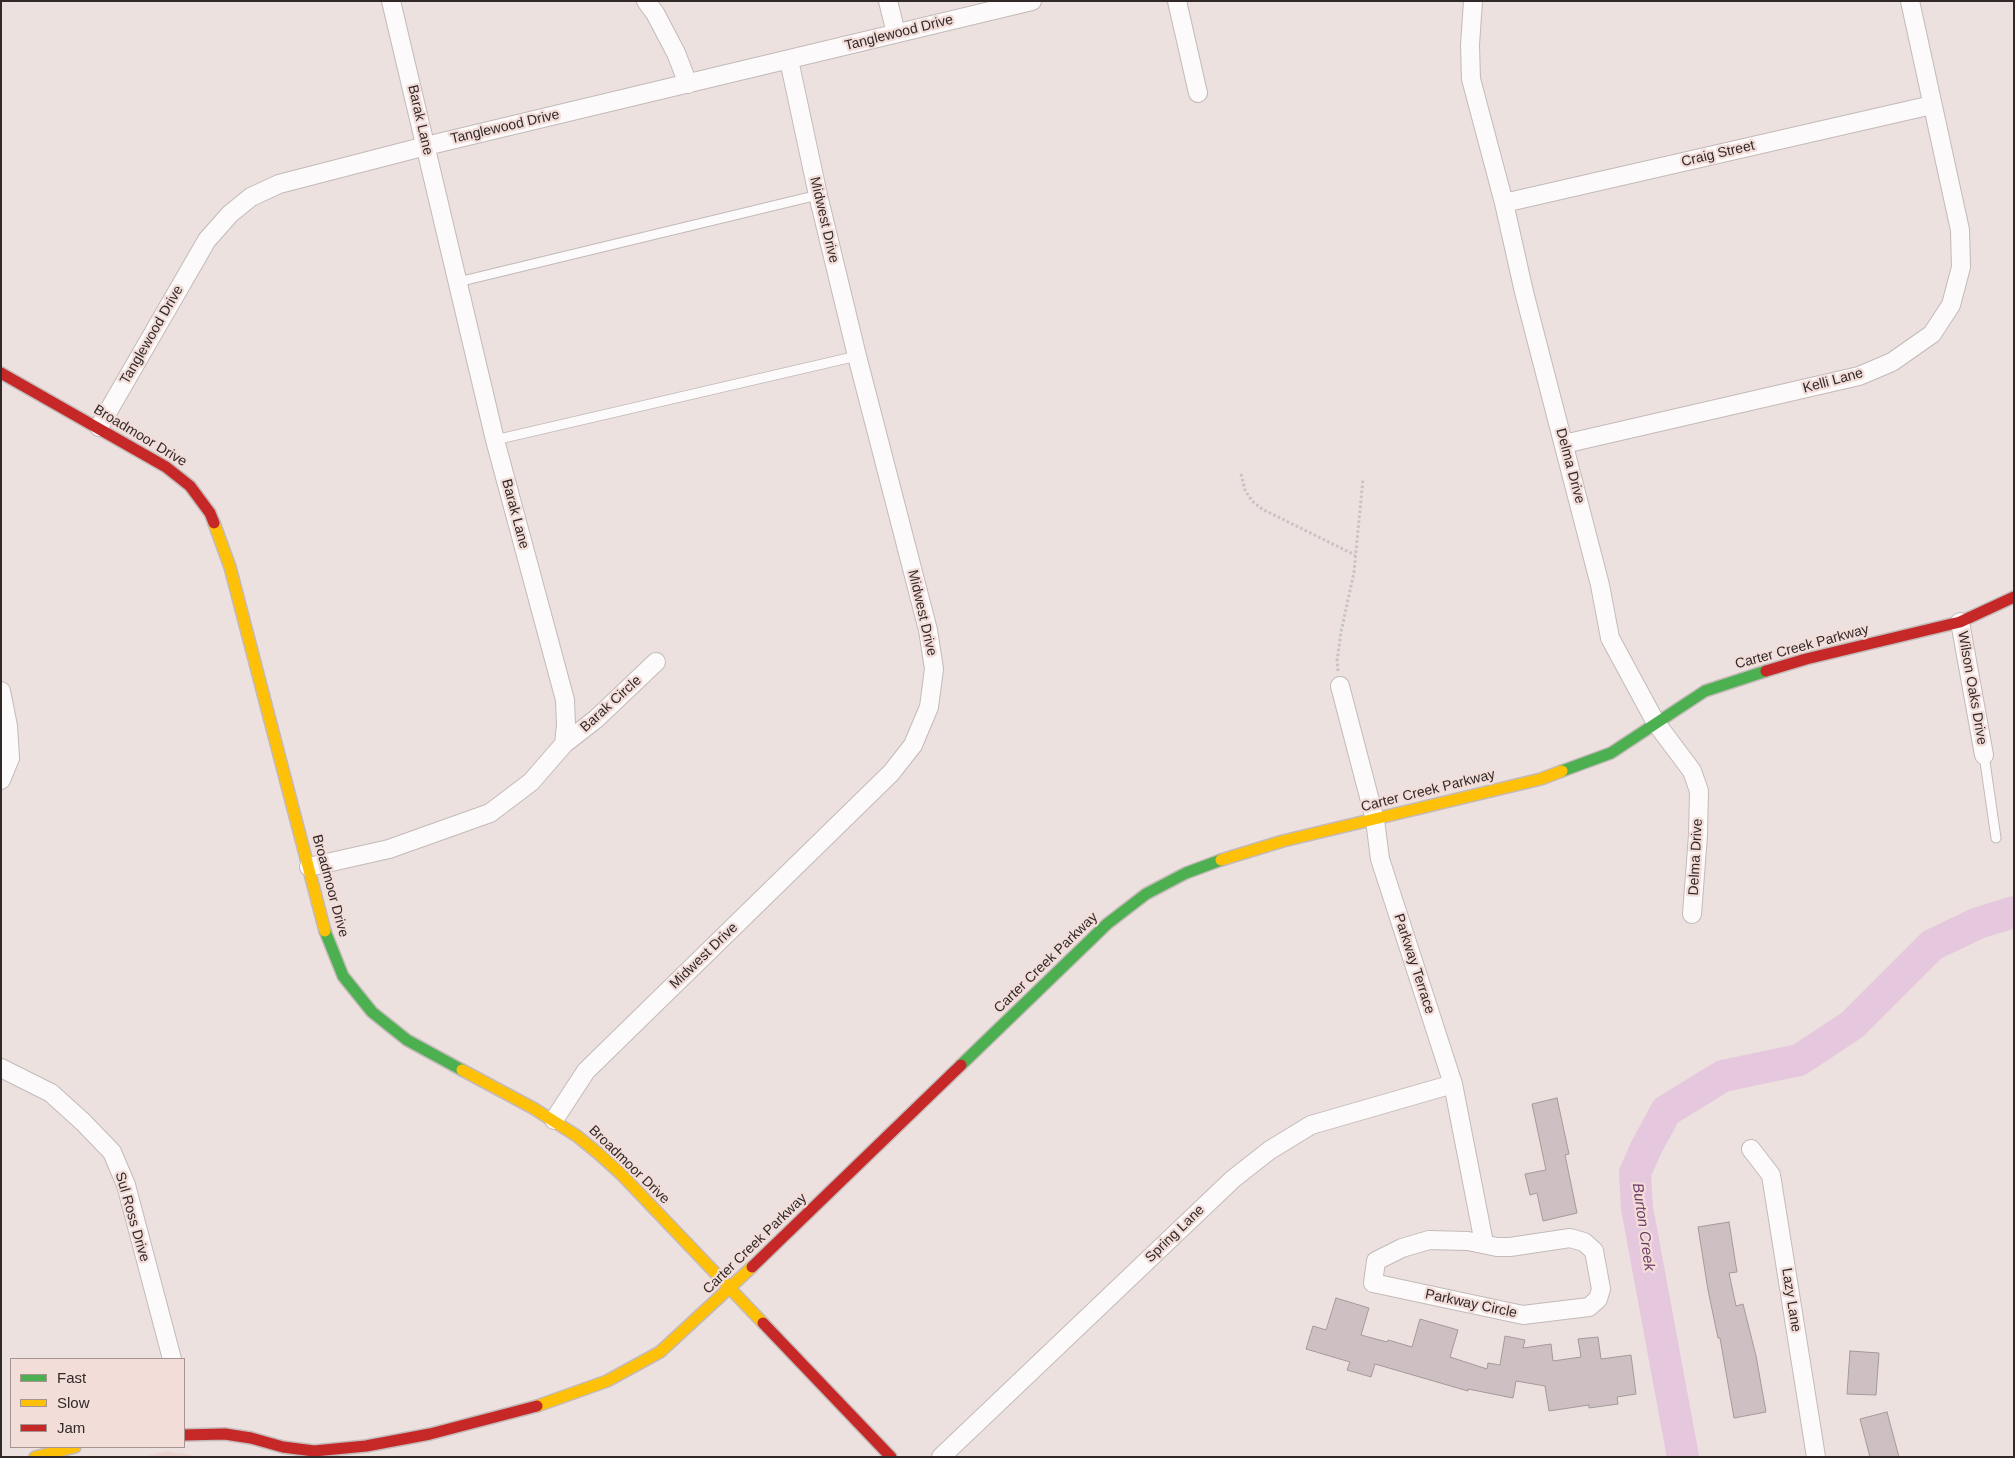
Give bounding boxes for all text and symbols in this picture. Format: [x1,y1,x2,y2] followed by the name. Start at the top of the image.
[843,11,955,55] street label: Tanglewood Drive
[404,83,436,157] street label: Barak Lane
[449,106,561,148] street label: Tanglewood Drive
[1680,137,1756,171] street label: Craig Street
[806,175,842,265] street label: Midwest Drive
[117,283,187,387] street label: Tanglewood Drive
[1801,365,1865,397] street label: Kelli Lane
[90,402,190,470] street label: Broadmoor Drive
[1552,427,1588,505] street label: Delma Drive
[498,477,532,551] street label: Barak Lane
[904,568,940,658] street label: Midwest Drive
[1733,621,1871,673] street label: Carter Creek Parkway
[1954,630,1990,746] street label: Wilson Oaks Drive
[577,672,645,736] street label: Barak Circle
[1359,766,1497,816] street label: Carter Creek Parkway
[1686,818,1706,896] street label: Delma Drive
[308,833,352,939] street label: Broadmoor Drive
[991,909,1101,1017] street label: Carter Creek Parkway
[1390,912,1438,1016] street label: Parkway Terrace
[667,919,741,993] street label: Midwest Drive
[585,1122,673,1208] street label: Broadmoor Drive
[111,1170,153,1264] street label: Sul Ross Drive
[1628,1182,1658,1272] water label: Burton Creek
[700,1190,810,1298] street label: Carter Creek Parkway
[1142,1202,1208,1266] street label: Spring Lane
[1778,1267,1804,1333] street label: Lazy Lane
[1424,1286,1518,1322] street label: Parkway Circle
[10,1358,185,1448] legend
[57,1369,86,1386] text: Fast
[57,1394,90,1411] text: Slow
[57,1419,85,1436] text: Jam

